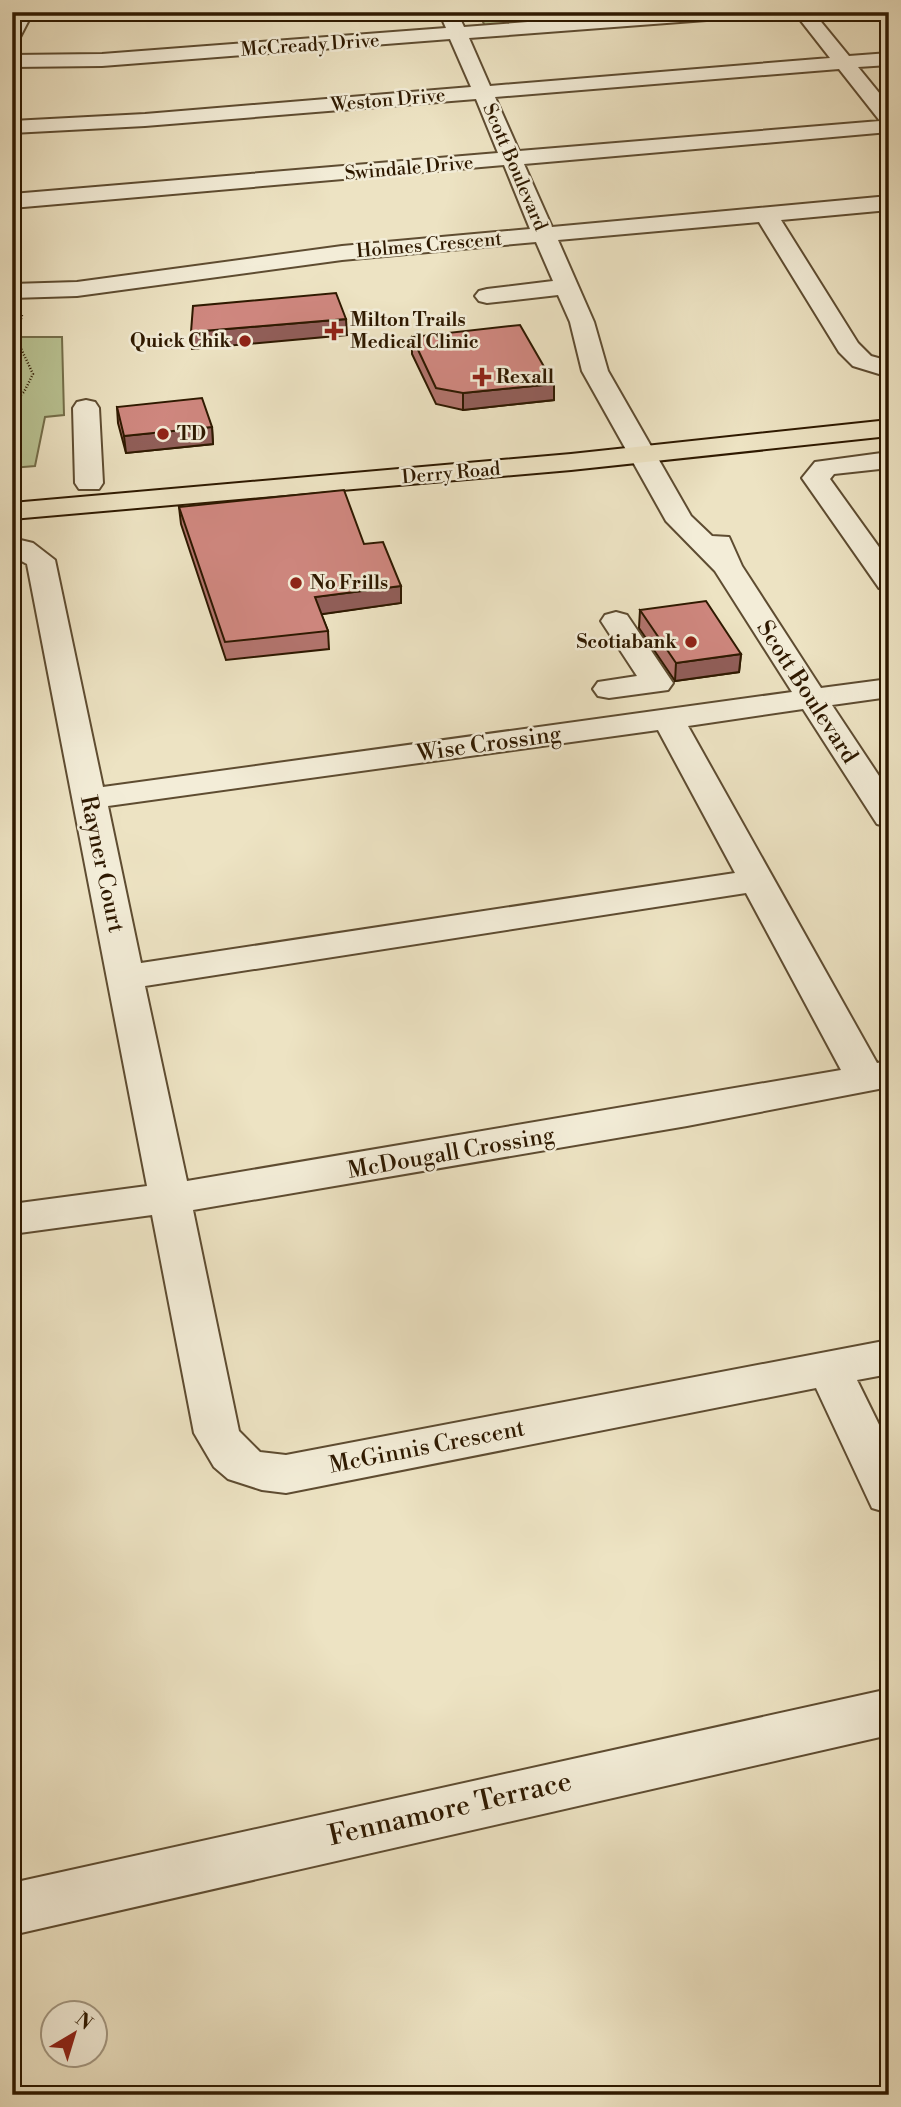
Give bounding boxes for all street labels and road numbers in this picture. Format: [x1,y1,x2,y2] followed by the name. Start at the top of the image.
[240,28,380,62] street label: McCready Drive
[329,83,446,117] street label: Weston Drive
[477,100,553,235] street label: Scott Boulevard
[344,150,474,186] street label: Swindale Drive
[355,227,503,263] street label: Holmes Crescent
[401,457,502,489] street label: Derry Road
[750,615,864,769] street label: Scott Boulevard
[414,720,563,768] street label: Wise Crossing
[74,793,130,935] street label: Rayner Court
[345,1121,557,1185] street label: McDougall Crossing
[327,1414,527,1480] street label: McGinnis Crescent
[325,1764,575,1854] street label: Fennamore Terrace

